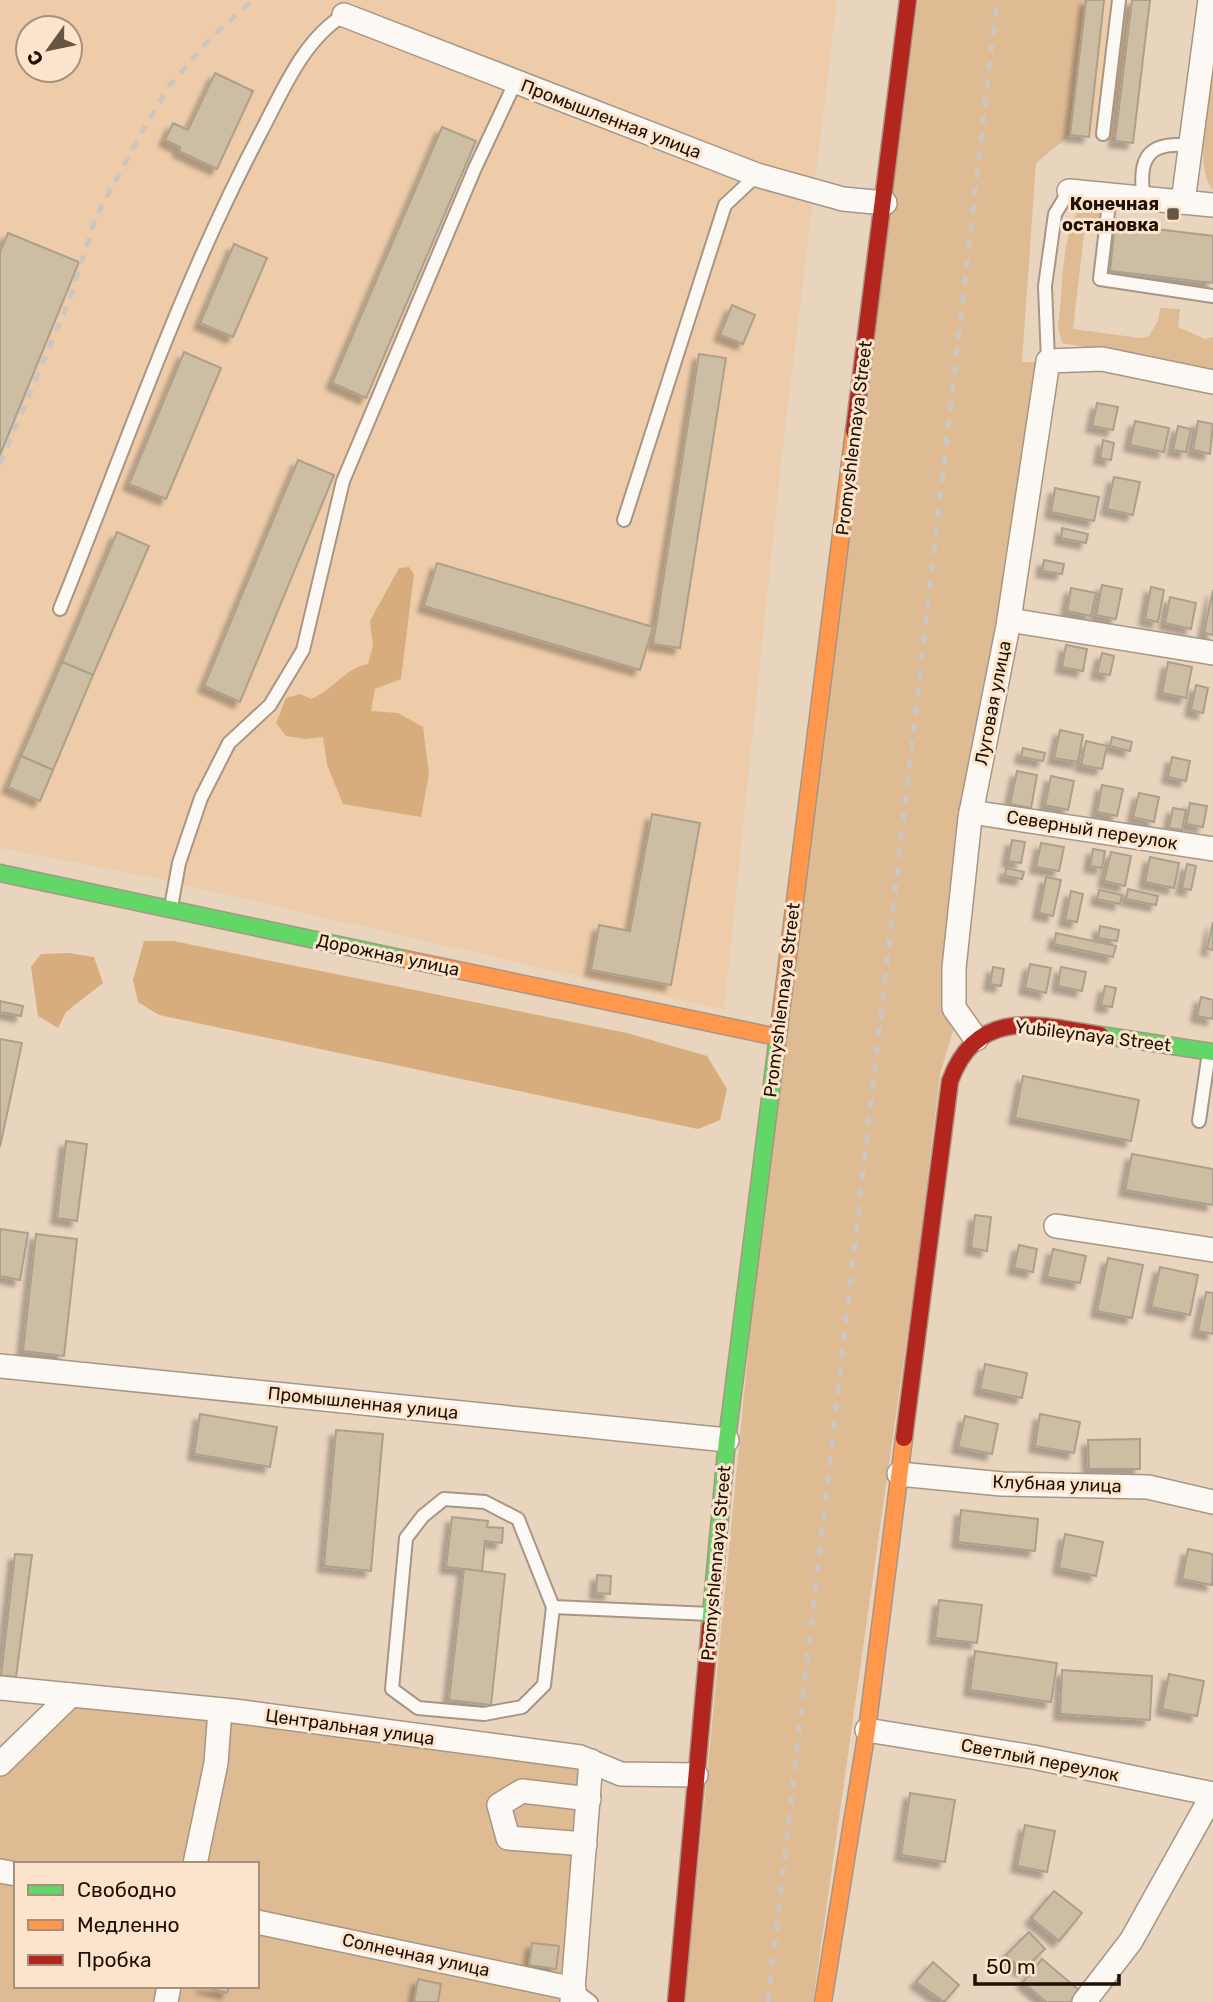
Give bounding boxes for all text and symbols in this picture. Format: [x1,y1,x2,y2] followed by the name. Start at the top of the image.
[14,14,84,84] north arrow
[22,46,48,70] text: С
[518,74,704,164] street label: Промышленная улица
[1062,193,1159,236] place label: Конечная остановка
[1165,206,1181,222] marker: Конечная остановка
[831,339,877,537] street label: Promyshlennaya Street
[970,639,1016,767] street label: Луговая улица
[1005,806,1179,854] street label: Северный переулок
[759,901,805,1099] street label: Promyshlennaya Street
[315,929,461,981] street label: Дорожная улица
[1014,1016,1172,1056] street label: Yubileynaya Street
[267,1382,459,1424] street label: Промышленная улица
[696,1464,736,1662] street label: Promyshlennaya Street
[992,1471,1122,1497] street label: Клубная улица
[264,1704,436,1750] street label: Центральная улица
[959,1734,1121,1786] street label: Светлый переулок
[14,1862,259,1988] legend
[77,1877,177,1902] text: Свободно
[77,1912,180,1937] text: Медленно
[340,1929,492,1981] street label: Солнечная улица
[975,1942,1118,1986] scale bar
[77,1947,152,1972] text: Пробка
[986,1954,1036,1979] text: 50 m

